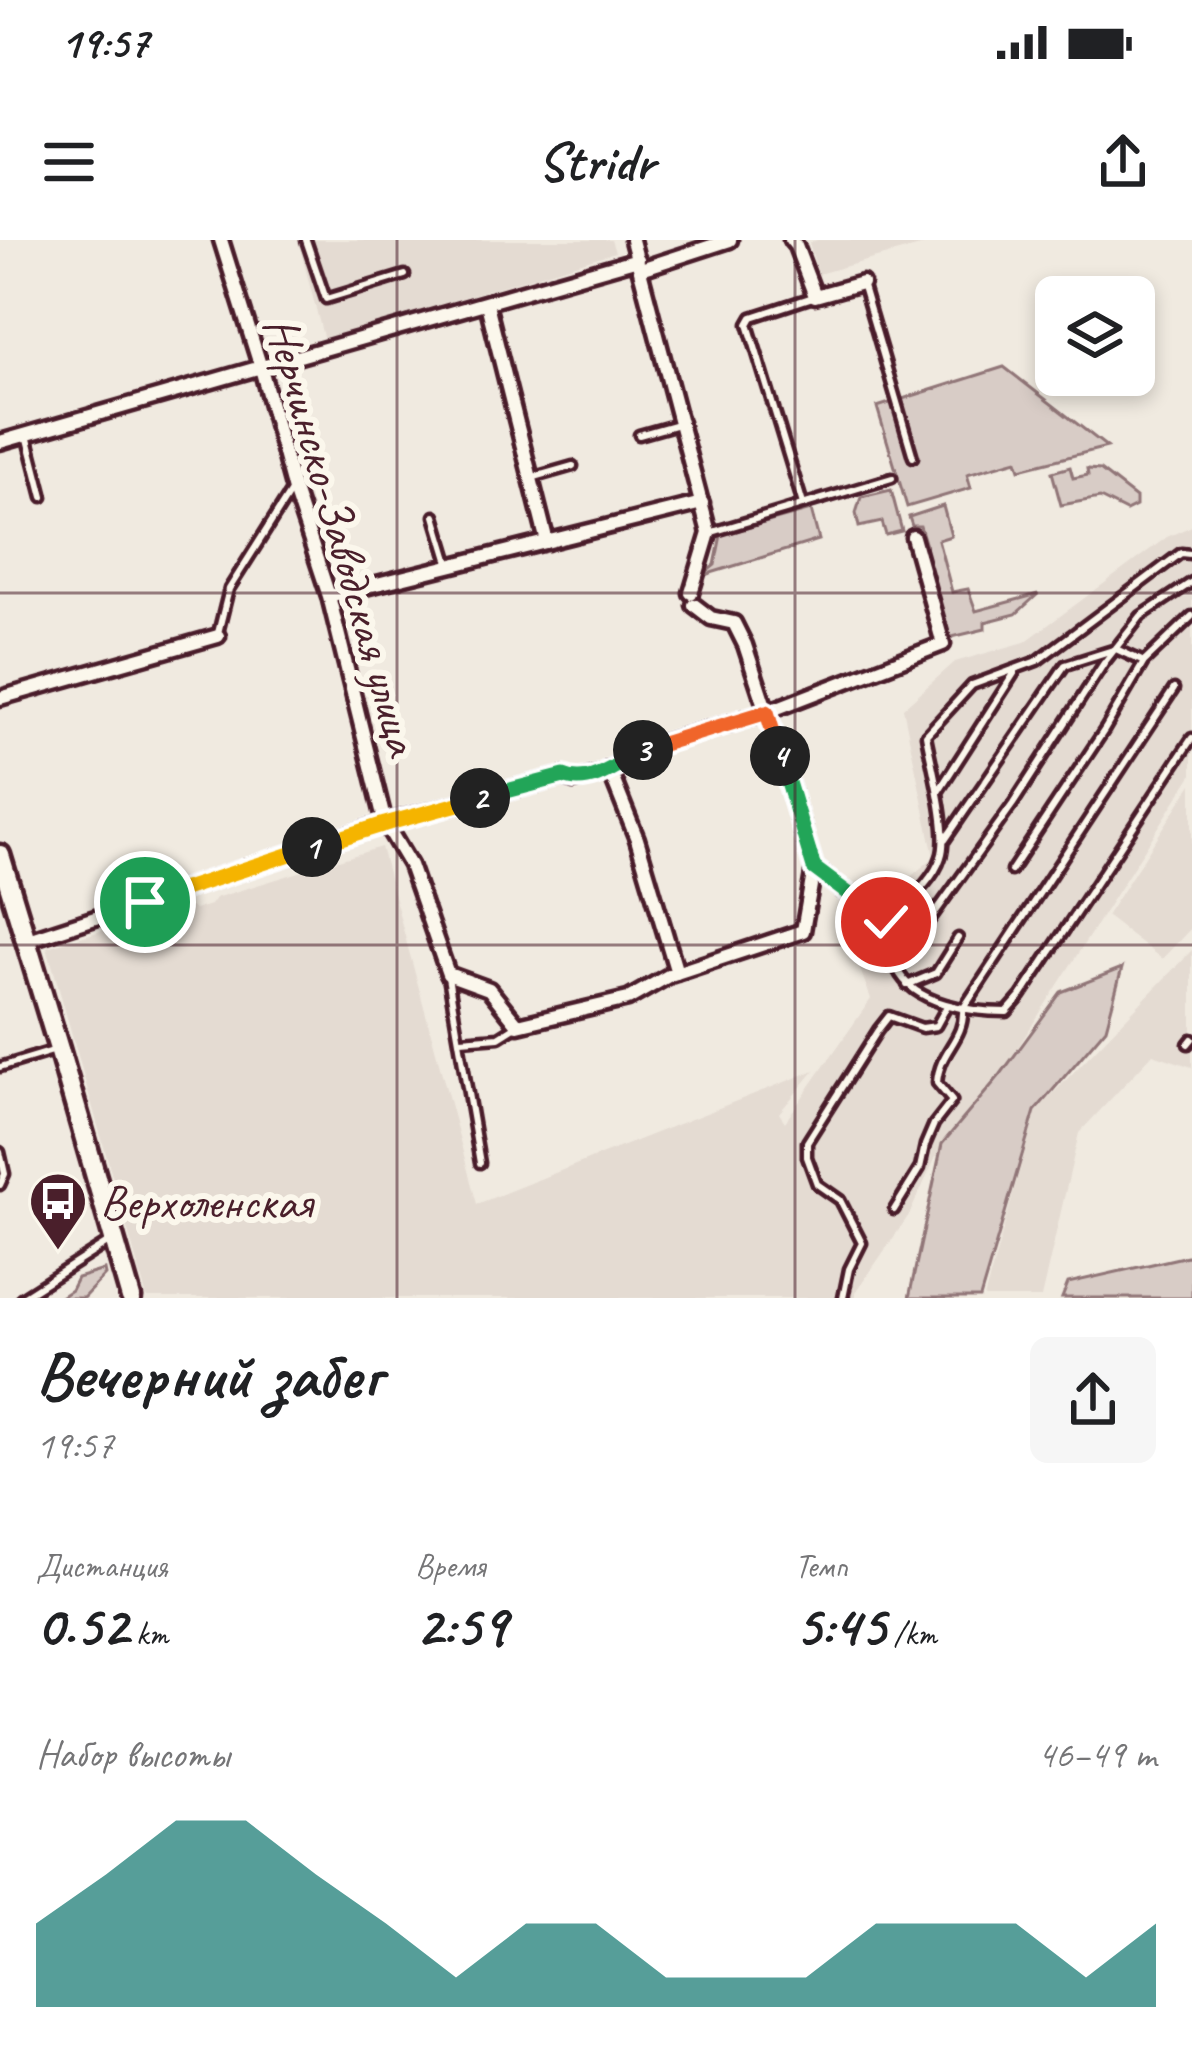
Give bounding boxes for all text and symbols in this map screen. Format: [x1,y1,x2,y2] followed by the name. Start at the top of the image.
[60,14,148,71] text: 19:57
[538,128,654,196] text: Stridr
[36,129,102,195] icon: menu
[1090,129,1156,195] icon: share
[1035,276,1155,396] map controls
[1035,276,1155,396] button: layers
[251,309,434,764] street label: Нерчинско-Заводская улица
[613,720,673,780] pin: 3
[750,726,810,786] pin: 4
[636,729,650,771] text: 3
[773,735,787,777] text: 4
[450,768,510,828] pin: 2
[473,777,487,819] text: 2
[282,817,342,877] pin: 1
[305,826,319,868] text: 1
[94,851,196,953] pin
[112,869,178,935] icon: arrive
[835,871,937,973] pin
[853,889,919,955] icon: check
[27,1170,89,1252] bus stop icon: Верхоленская
[100,1172,315,1232] place label: Верхоленская
[36,1334,381,1417] text: Вечерний забег
[1030,1337,1156,1463] button: share
[36,1421,114,1470] text: 19:57
[36,1545,168,1587] text: Дистанция
[415,1545,485,1587] text: Время
[795,1545,848,1587] text: Темп
[36,1587,128,1663] text: 0.52
[415,1587,507,1663] text: 2:59
[795,1587,886,1663] text: 5:45
[128,1613,168,1655] text: km
[886,1613,937,1655] text: /km
[36,1730,230,1779] text: Набор высоты
[1037,1730,1156,1779] text: 46–49 m

